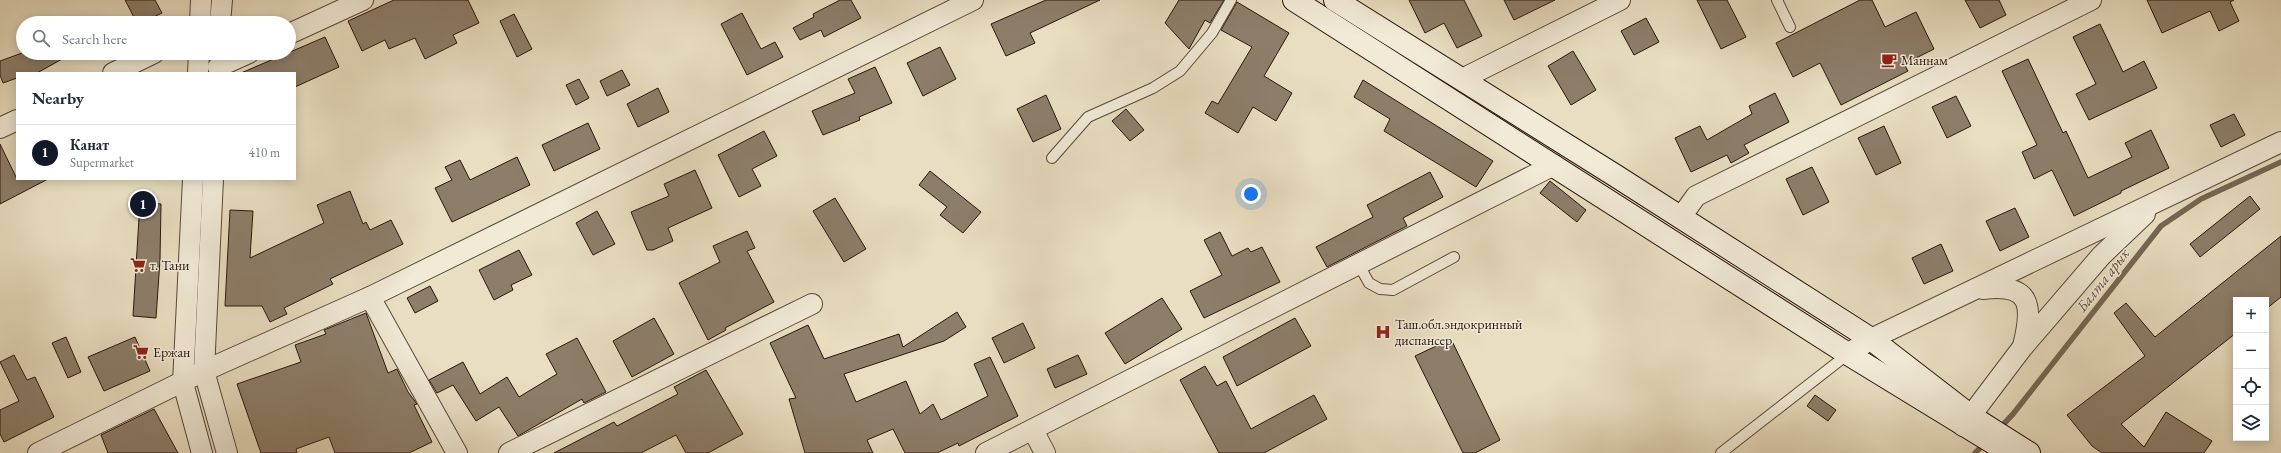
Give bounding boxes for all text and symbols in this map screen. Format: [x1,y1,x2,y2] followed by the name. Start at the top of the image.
[16,16,296,60] search box
[30,27,52,49] icon: search
[62,29,127,48] text: Search here
[1880,51,1898,69] cafe icon: Маннам
[1901,51,1948,69] place label: Маннам
[32,87,84,109] text: Nearby
[70,135,109,154] text: Канат
[42,144,48,161] text: 1
[249,144,280,161] text: 410 m
[70,154,134,171] text: Supermarket
[1241,184,1261,204] your location
[130,189,156,219] pin: 1
[2071,243,2134,316] water label: Балта арык
[129,256,147,274] supermarket icon: т. Тани
[150,256,190,274] place label: т. Тани
[2233,297,2269,441] map controls
[2233,297,2269,333] button: +
[1395,315,1523,349] place label: Таш.обл.эндокринный диспансер
[1374,323,1392,341] hospital icon: Таш.обл.эндокринный диспансер
[2233,333,2269,369] button: −
[132,343,150,361] supermarket icon: Ержан
[153,343,190,361] place label: Ержан
[2233,369,2269,405] button: locate
[2233,405,2269,441] button: layers

